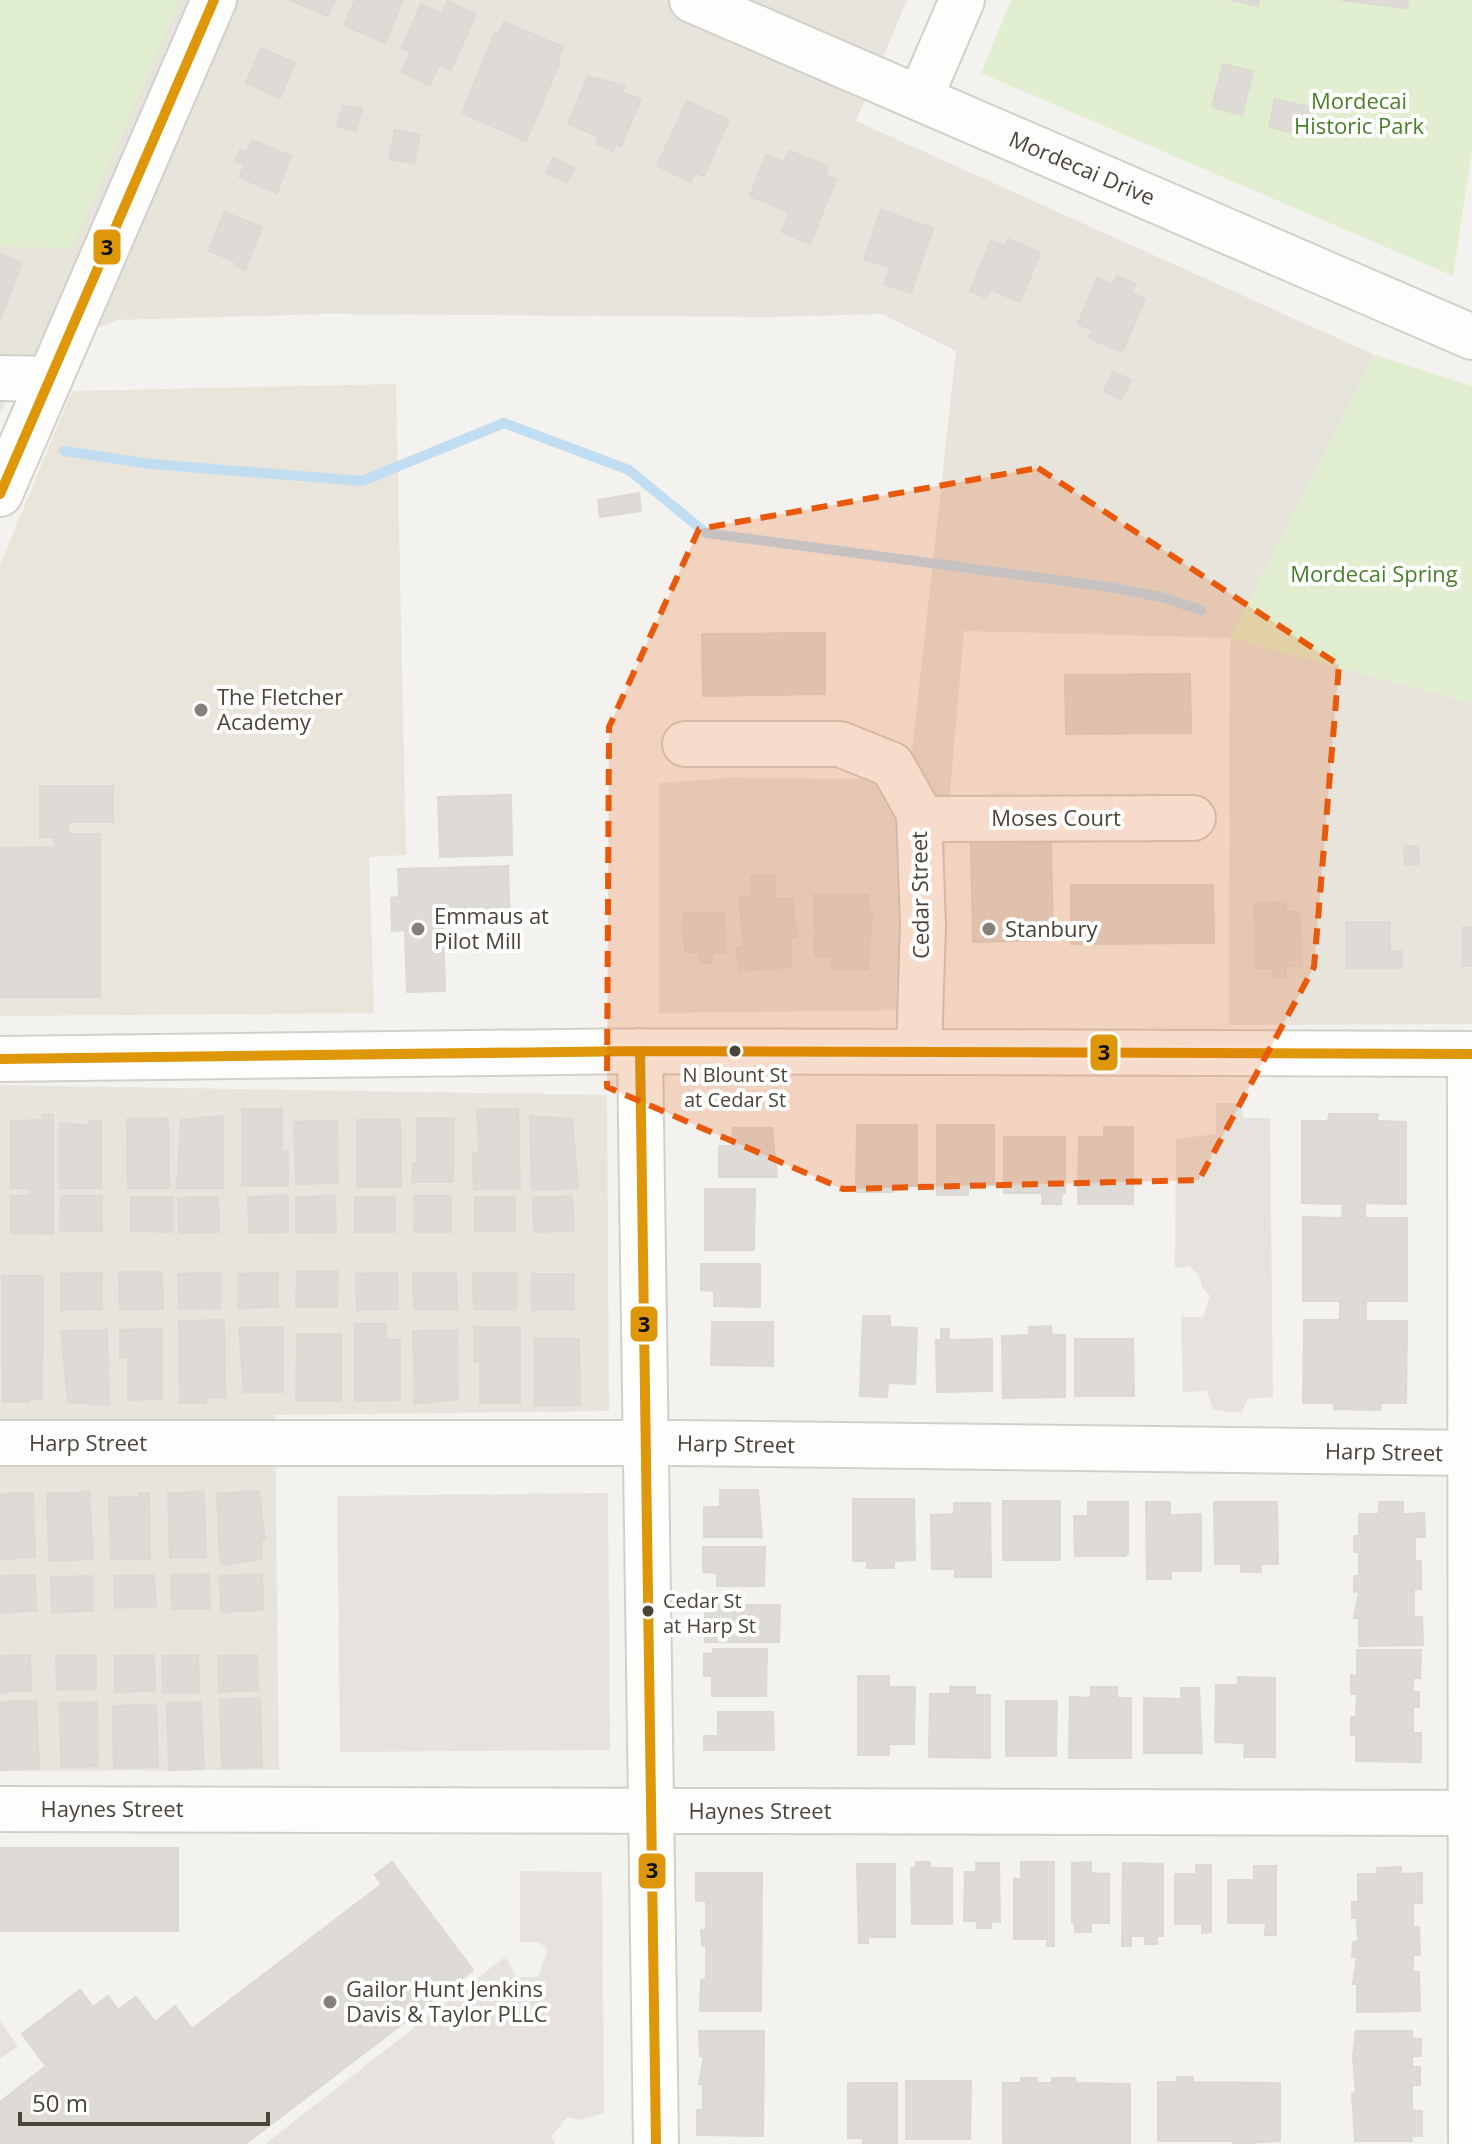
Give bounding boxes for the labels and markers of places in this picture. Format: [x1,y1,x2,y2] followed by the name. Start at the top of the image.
[217,681,343,736] place label: The Fletcher Academy
[192,701,210,719] marker: The Fletcher Academy
[434,900,549,955] place label: Emmaus at Pilot Mill
[1005,913,1099,943] place label: Stanbury
[409,920,427,938] marker: Emmaus at Pilot Mill
[980,920,998,938] marker: Stanbury
[727,1043,743,1059] marker: N Blount St at Cedar St
[682,1061,788,1113] place label: N Blount St at Cedar St
[663,1587,756,1639] place label: Cedar St at Harp St
[640,1603,656,1619] marker: Cedar St at Harp St
[346,1973,548,2028] place label: Gailor Hunt Jenkins Davis & Taylor PLLC
[321,1993,339,2011] marker: Gailor Hunt Jenkins Davis & Taylor PLLC

